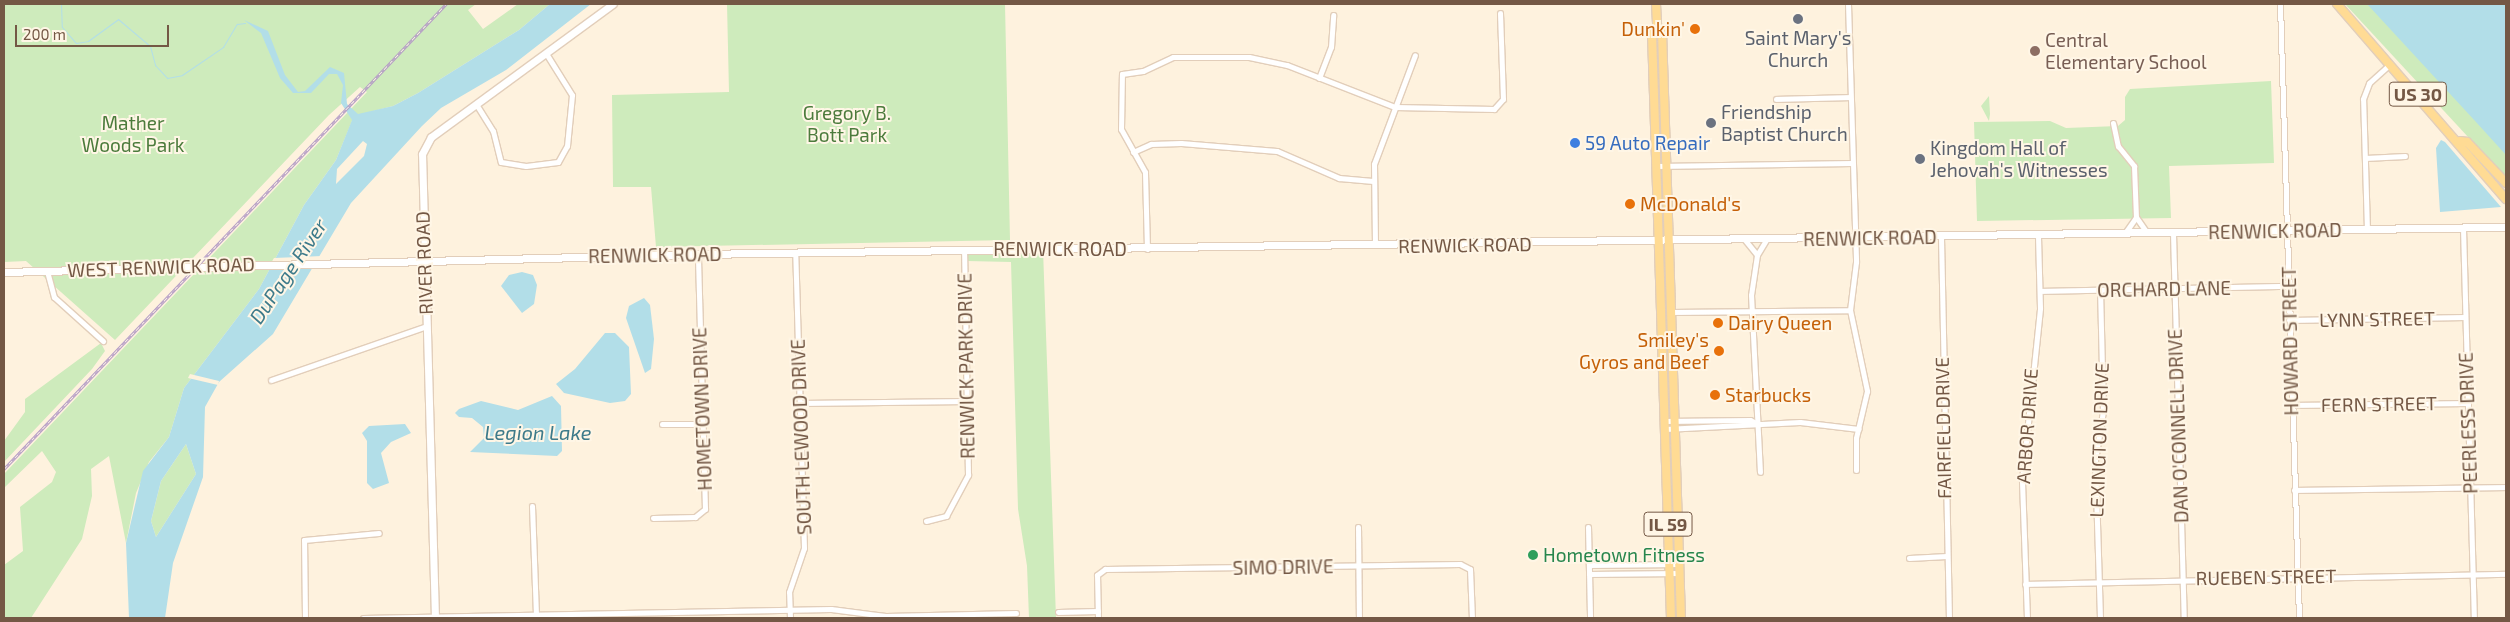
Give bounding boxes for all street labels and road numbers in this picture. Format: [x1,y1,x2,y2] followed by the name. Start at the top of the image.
[2388,78,2448,110] road number: US 30
[411,211,437,315] street label: RIVER ROAD
[2208,218,2342,244] street label: RENWICK ROAD
[1803,225,1937,251] street label: RENWICK ROAD
[1398,232,1532,258] street label: RENWICK ROAD
[993,238,1127,260] street label: RENWICK ROAD
[588,242,722,268] street label: RENWICK ROAD
[66,252,256,282] street label: WEST RENWICK ROAD
[2277,266,2303,416] street label: HOWARD STREET
[953,273,979,459] street label: RENWICK PARK DRIVE
[2097,276,2231,302] street label: ORCHARD LANE
[2319,307,2435,331] street label: LYNN STREET
[688,327,716,491] street label: HOMETOWN DRIVE
[2163,328,2193,524] street label: DAN O'CONNELL DRIVE
[786,339,816,535] street label: SOUTH LEWOOD DRIVE
[2454,352,2482,494] street label: PEERLESS DRIVE
[1930,357,1956,499] street label: FAIRFIELD DRIVE
[2085,362,2113,518] street label: LEXINGTON DRIVE
[2012,368,2042,484] street label: ARBOR DRIVE
[2321,392,2437,416] street label: FERN STREET
[1643,508,1693,540] road number: IL 59
[1232,555,1334,579] street label: SIMO DRIVE
[2195,564,2337,590] street label: RUEBEN STREET

